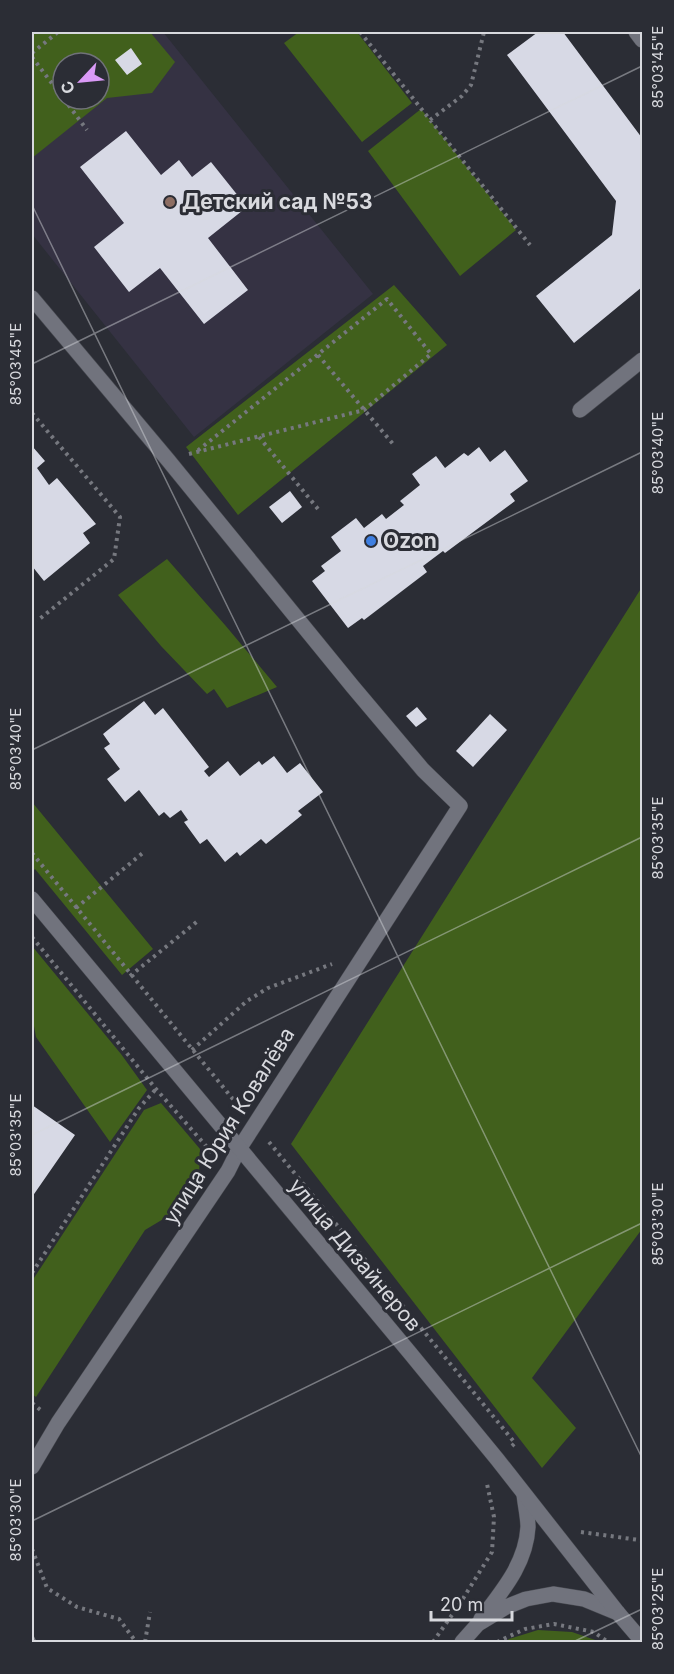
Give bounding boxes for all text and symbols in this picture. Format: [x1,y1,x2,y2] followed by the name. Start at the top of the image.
[648,26,667,108] text: 85°03'45"E
[51,51,111,111] north arrow
[56,78,79,97] text: С
[182,189,373,214] place label: Детский сад №53
[163,195,177,209] marker: Детский сад №53
[6,323,25,405] text: 85°03'45"E
[648,412,667,494] text: 85°03'40"E
[383,528,437,553] place label: Ozon
[364,534,378,548] marker: Ozon
[6,708,25,790] text: 85°03'40"E
[648,797,667,879] text: 85°03'35"E
[158,1023,299,1229] street label: улица Юрия Ковалёва
[6,1094,25,1176] text: 85°03'35"E
[284,1173,427,1336] street label: улица Дизайнеров
[648,1182,667,1266] text: 85°03'30"E
[6,1478,25,1562] text: 85°03'30"E
[648,1568,667,1650] text: 85°03'25"E
[431,1584,512,1622] scale bar
[440,1594,483,1615] text: 20 m

